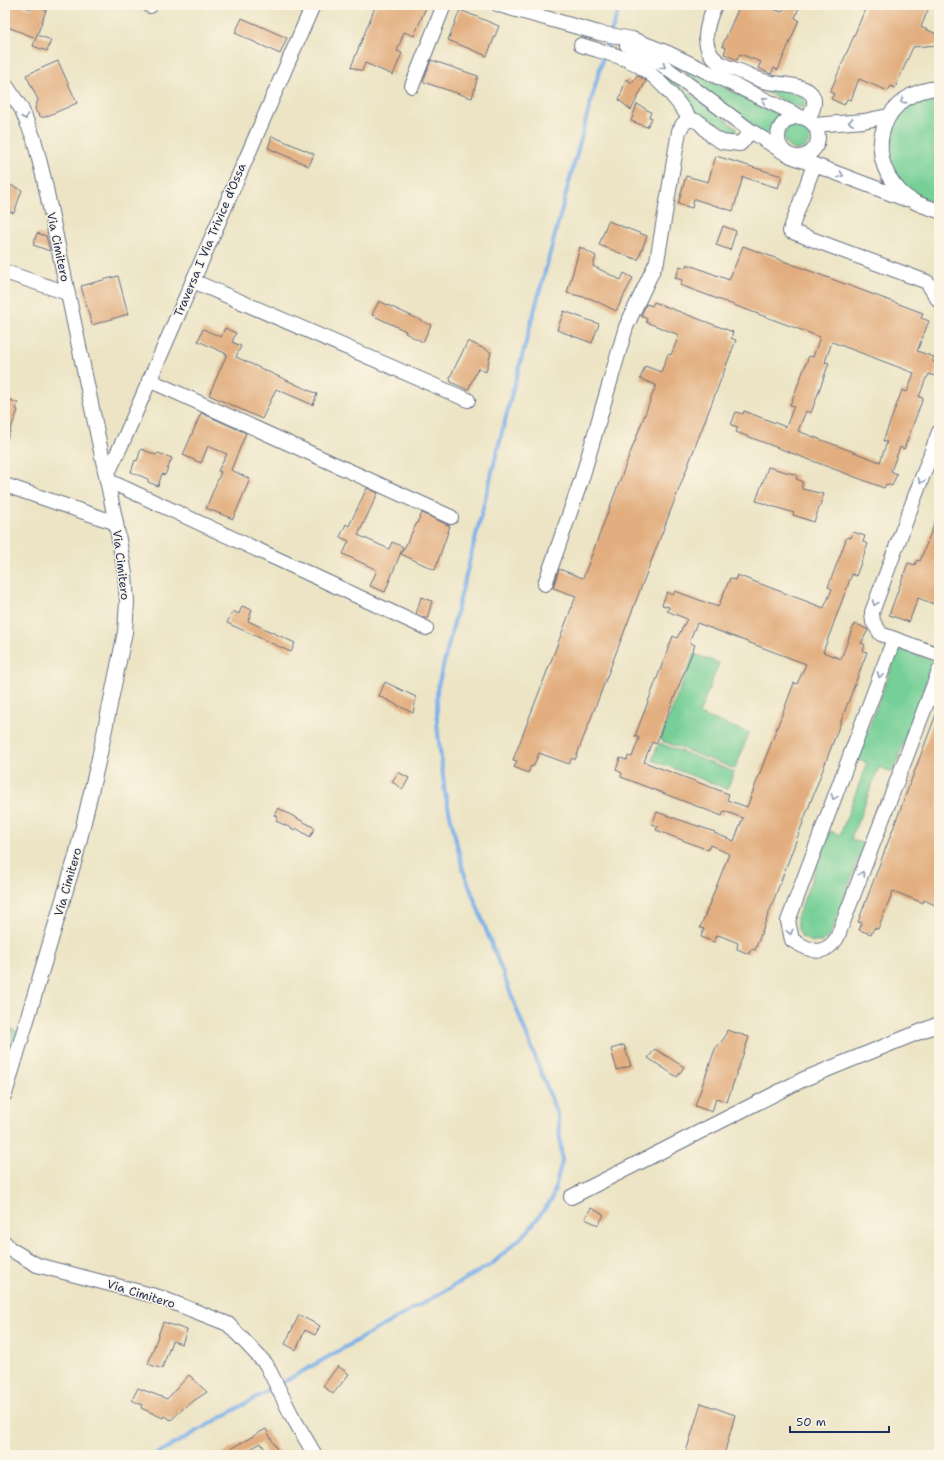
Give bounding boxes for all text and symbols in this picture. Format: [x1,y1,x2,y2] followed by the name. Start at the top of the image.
[659,61,666,68] one-way arrow
[900,96,907,104] one-way arrow
[761,97,768,105] one-way arrow
[21,114,29,121] one-way arrow
[848,118,854,127] one-way arrow
[170,160,250,319] street label: Traversa I Via Trivice d'Ossa
[837,171,844,179] one-way arrow
[43,211,73,283] street label: Via Cimitero
[917,478,925,485] one-way arrow
[109,529,133,601] street label: Via Cimitero
[872,600,880,607] one-way arrow
[877,671,885,678] one-way arrow
[831,793,839,800] one-way arrow
[51,846,85,918] street label: Via Cimitero
[857,871,865,878] one-way arrow
[786,929,794,935] one-way arrow
[105,1276,177,1312] street label: Via Cimitero
[790,1408,889,1434] scale bar
[796,1414,826,1430] text: 50 m

